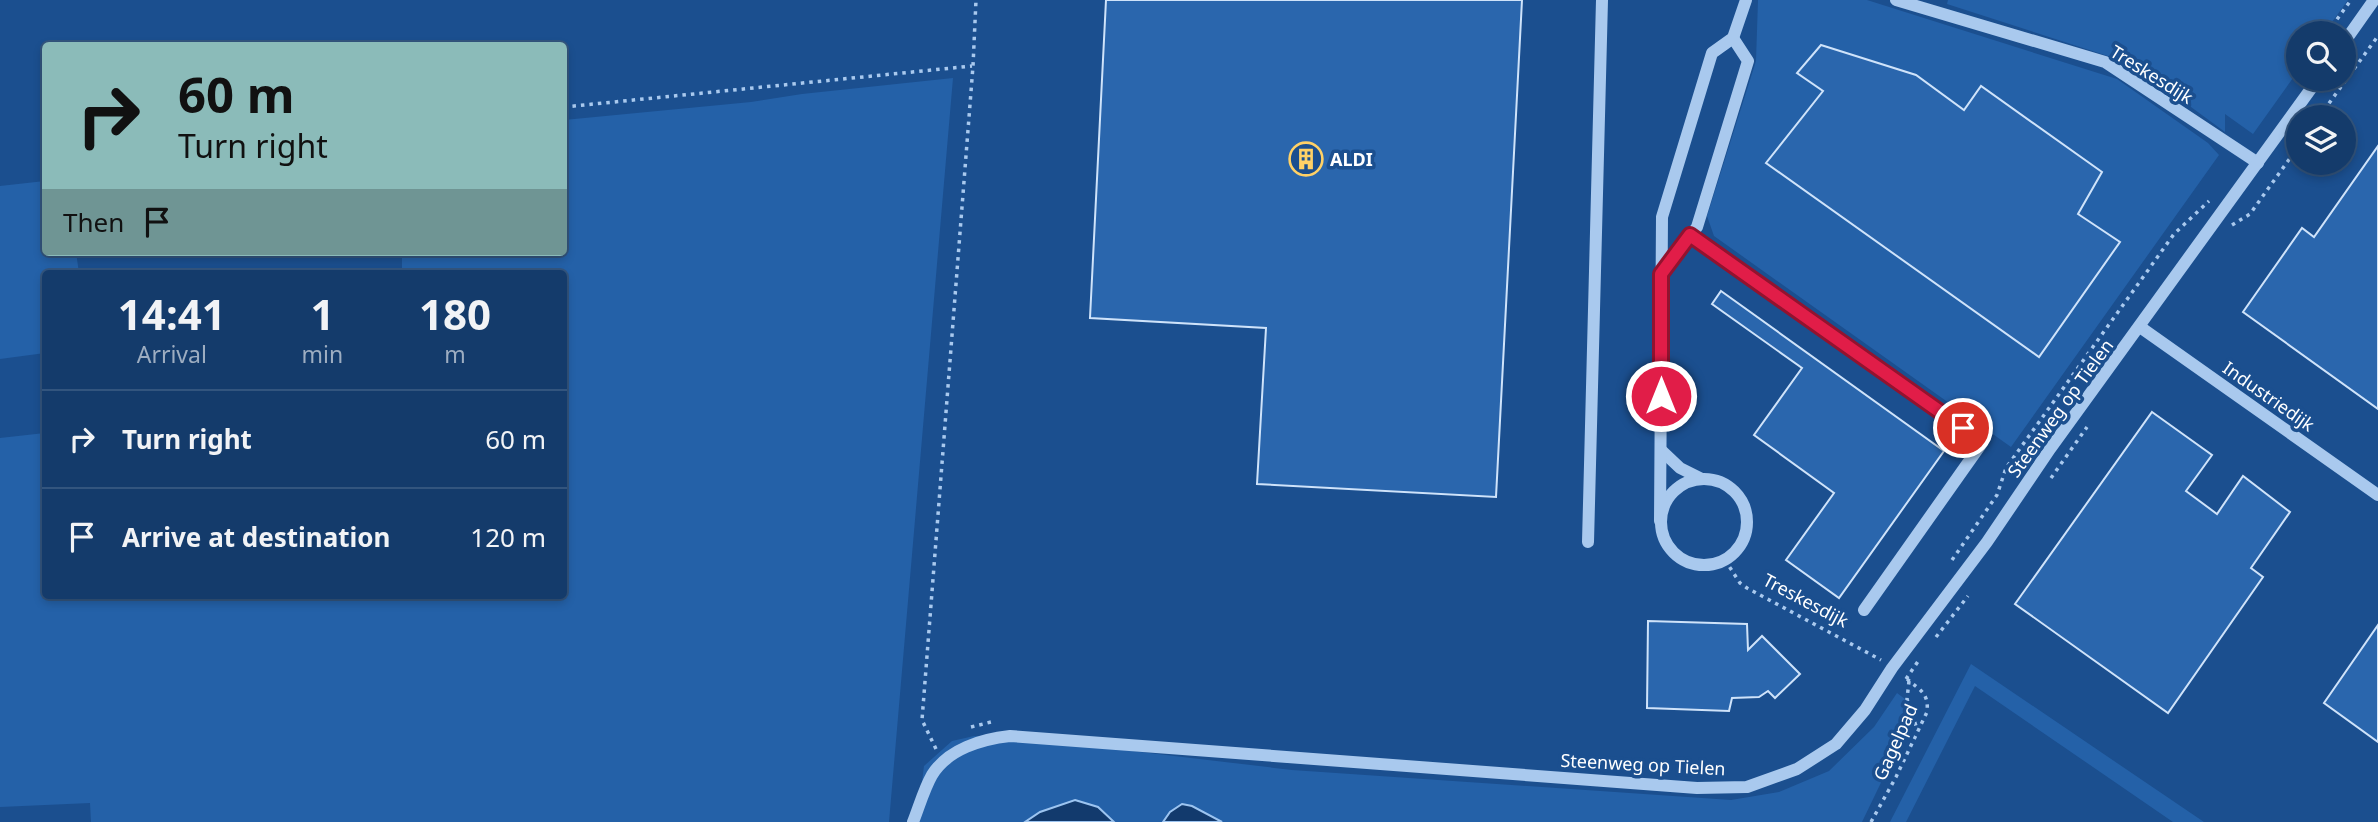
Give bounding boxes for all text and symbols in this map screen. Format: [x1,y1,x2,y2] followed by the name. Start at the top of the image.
[2286,21,2356,175] map controls
[2286,21,2356,91] button: search
[2106,39,2198,109] street label: Treskesdijk
[178,61,295,127] text: 60 m
[63,70,154,161] icon: right
[2286,105,2356,175] button: layers
[178,124,328,167] text: Turn right
[1287,140,1325,178] building icon: ALDI
[1330,147,1373,171] place label: ALDI
[138,203,176,241] icon: arrive
[63,204,124,240] text: Then
[118,285,226,342] text: 14:41
[310,285,334,342] text: 1
[419,285,491,342] text: 180
[2002,334,2118,482] street label: Steenweg op Tielen
[137,338,207,370] text: Arrival
[302,338,343,370] text: min
[444,338,466,370] text: m
[2218,356,2320,437] street label: Industriedijk
[1624,359,1698,433] position arrow
[1933,398,1993,458] pin
[1944,409,1982,447] icon: arrive
[63,420,101,458] icon: right
[122,421,252,457] text: Turn right
[485,421,546,457] text: 60 m
[63,518,101,556] icon: arrive
[122,519,391,555] text: Arrive at destination
[470,519,546,555] text: 120 m
[1759,568,1853,633] street label: Treskesdijk
[1868,700,1922,784] street label: Gagelpad
[1560,748,1726,780] street label: Steenweg op Tielen

